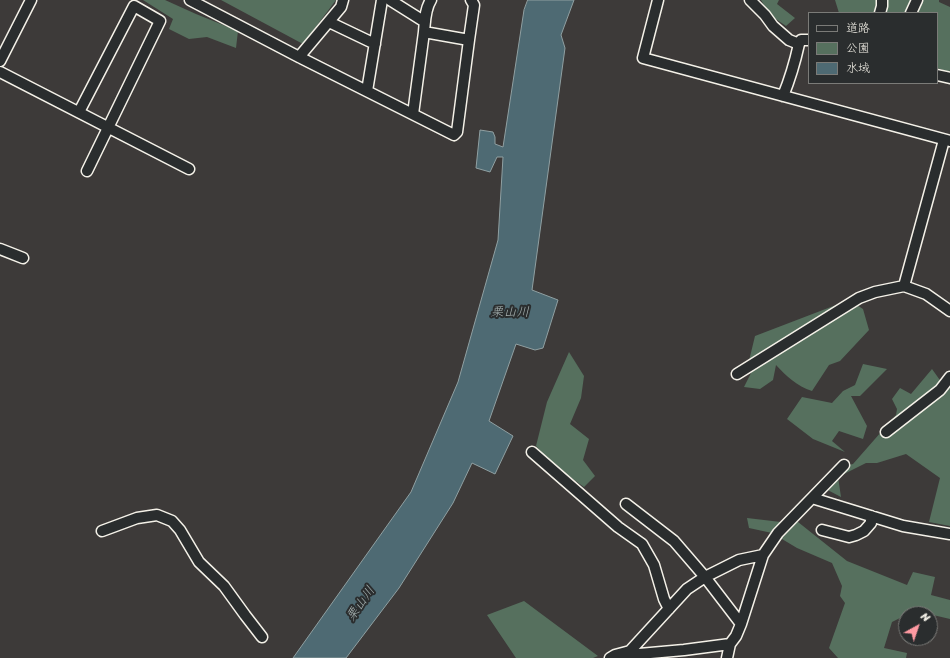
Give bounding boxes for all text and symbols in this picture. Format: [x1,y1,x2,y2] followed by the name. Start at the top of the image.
[808,12,938,84] legend
[846,17,870,39] text: 道路
[846,37,870,59] text: 公園
[846,57,870,79] text: 水域
[491,305,529,321] water label: 栗山川
[343,584,379,624] water label: 栗山川
[898,606,938,646] north arrow
[916,607,934,627] text: N

